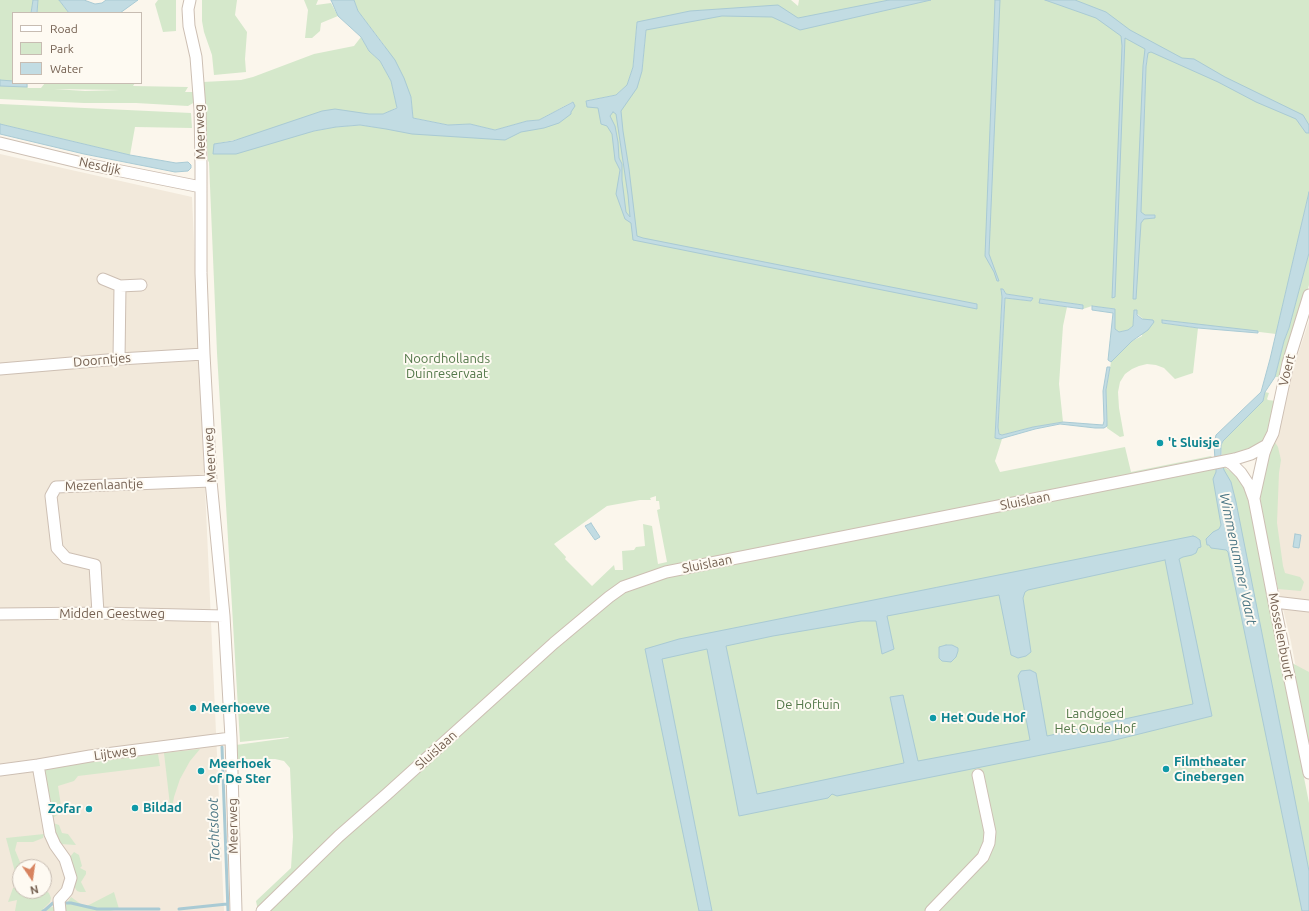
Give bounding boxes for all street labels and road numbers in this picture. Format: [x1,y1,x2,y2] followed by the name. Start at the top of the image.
[191,104,209,160] street label: Meerweg
[78,154,122,178] street label: Nesdijk
[73,350,131,370] street label: Doorntjes
[1275,352,1299,388] street label: Voert
[200,427,220,483] street label: Meerweg
[64,476,144,494] street label: Mezenlaantje
[999,489,1051,513] street label: Sluislaan
[681,552,733,576] street label: Sluislaan
[1265,591,1297,681] street label: Mosselenbuurt
[59,606,165,622] street label: Midden Geestweg
[412,727,460,773] street label: Sluislaan
[93,742,137,764] street label: Lijtweg
[225,798,241,854] street label: Meerweg

